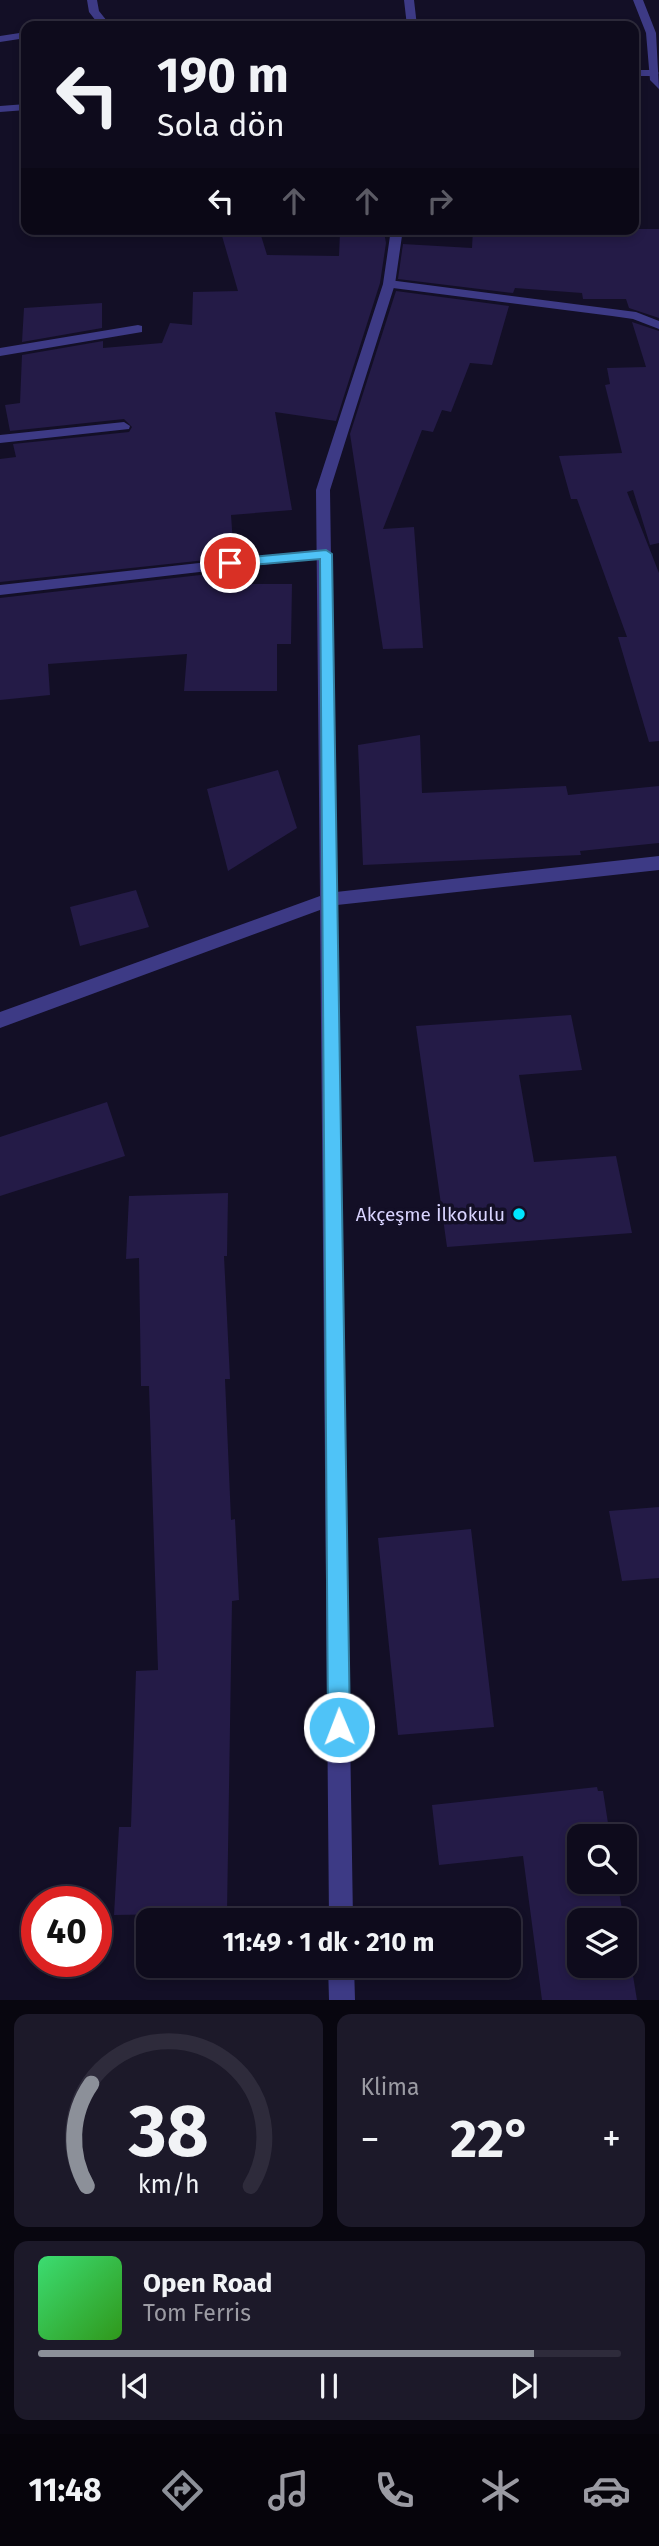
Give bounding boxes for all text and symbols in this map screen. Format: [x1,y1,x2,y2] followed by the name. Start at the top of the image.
[157,46,289,105] text: 190 m
[42,49,133,140] icon: left
[157,106,285,144] text: Sola dön
[202,182,240,220] icon: left
[275,182,313,220] icon: ahead
[348,182,386,220] icon: ahead
[421,182,459,220] icon: right
[200,533,260,593] pin
[211,544,249,582] icon: arrive
[356,1203,505,1226] place label: Akçeşme İlkokulu
[511,1206,527,1222] marker: Akçeşme İlkokulu
[302,1690,376,1764] position arrow
[567,1824,637,1978] map controls
[567,1824,637,1894] button: search
[21,1886,112,1977] speed limit sign: 40
[567,1908,637,1978] button: layers
[222,1927,435,1958] text: 11:49 · 1 dk · 210 m
[361,2073,420,2101] text: Klima
[127,2089,208,2176] text: 38
[450,2108,531,2171] text: 22°
[361,2116,380,2162] text: −
[602,2116,621,2162] text: +
[137,2170,199,2200] text: km/h
[143,2268,272,2299] text: Open Road
[143,2299,251,2327] text: Tom Ferris
[116,2367,154,2405] icon: previous
[310,2367,348,2405] icon: pause
[505,2367,543,2405] icon: next
[158,2466,207,2515] icon: directions
[264,2466,313,2515] icon: music
[370,2466,419,2515] icon: phone
[476,2466,525,2515] icon: climate
[582,2466,631,2515] icon: car
[28,2471,102,2509] text: 11:48

